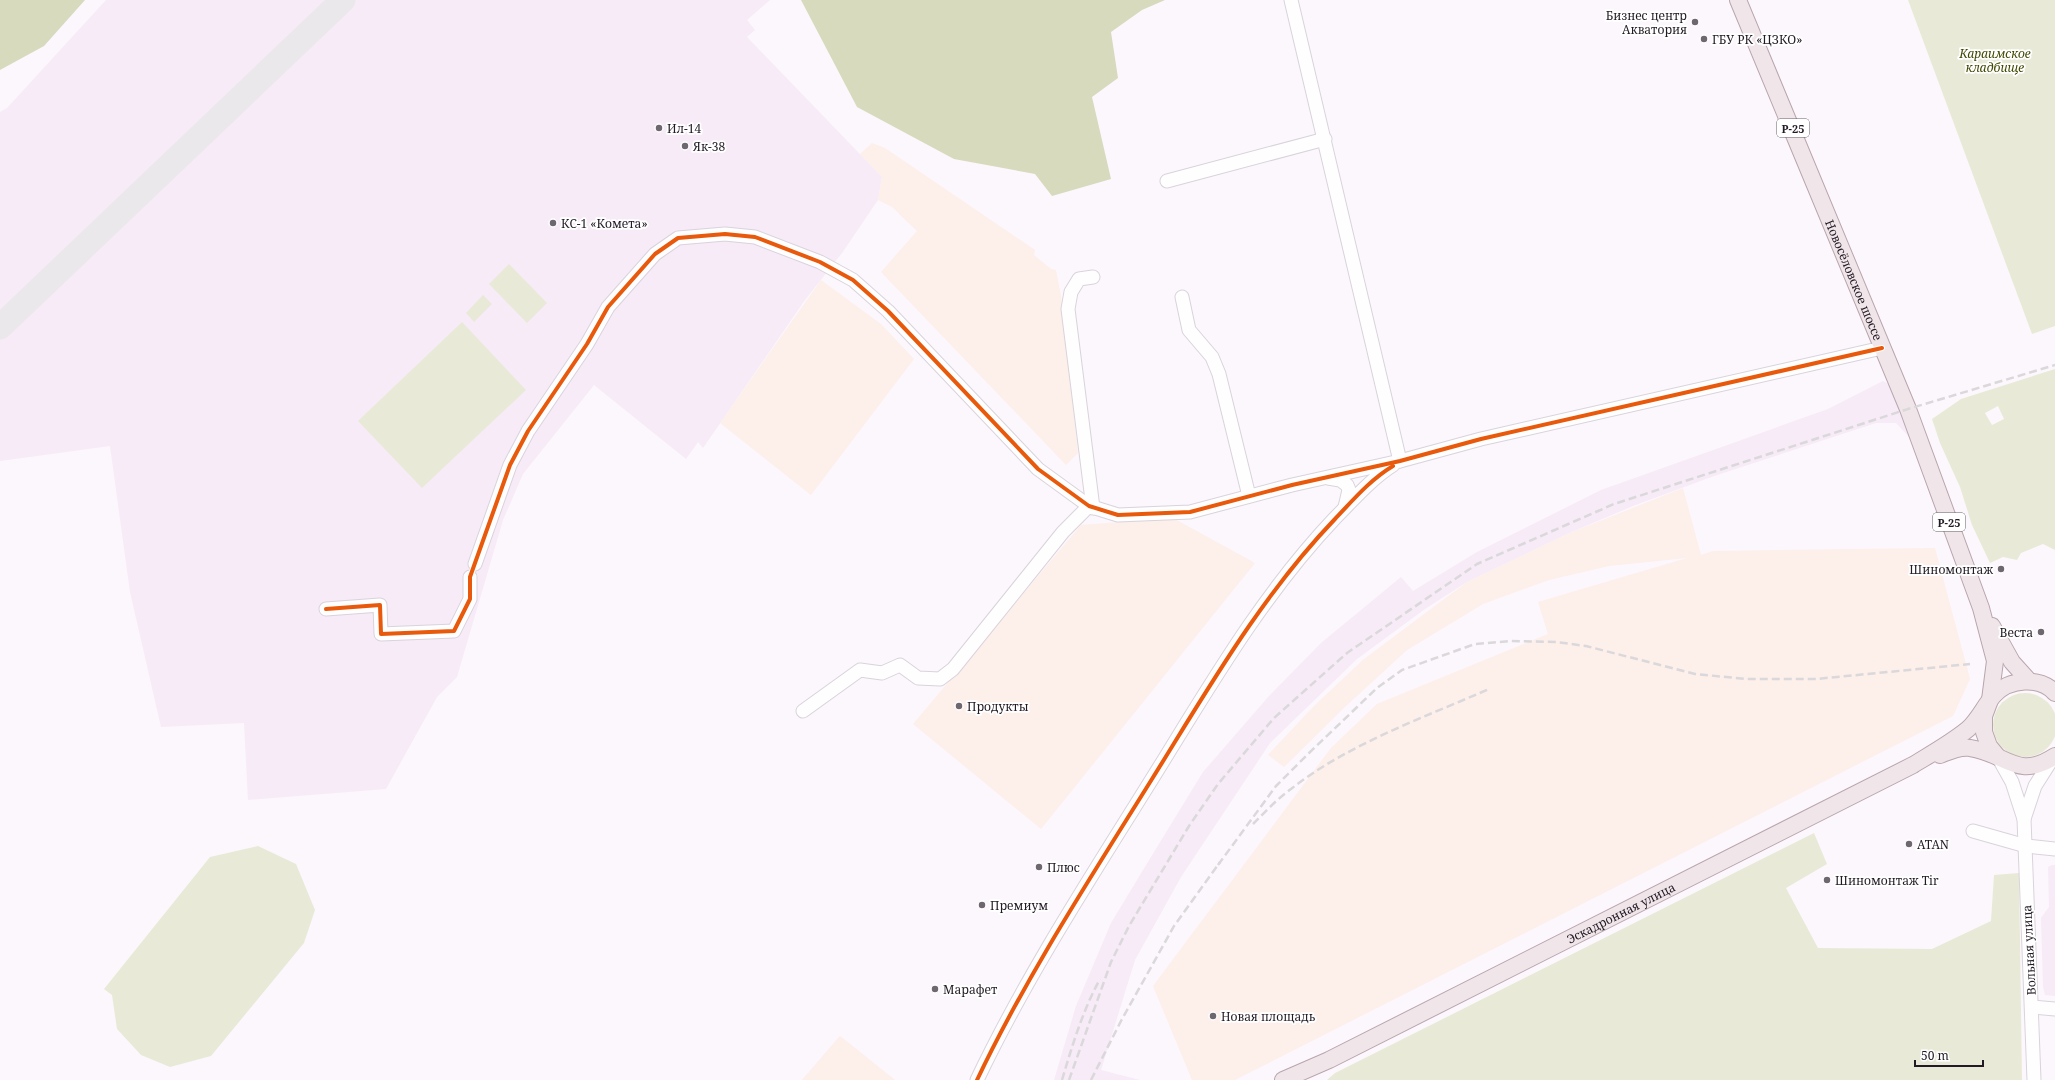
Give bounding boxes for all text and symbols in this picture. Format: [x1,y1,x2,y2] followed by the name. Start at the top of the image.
[1606,7,1687,38] place label: Бизнес центр Акватория
[1690,17,1700,27] marker: Бизнес центр Акватория
[1712,31,1802,48] place label: ГБУ РК «ЦЗКО»
[1699,34,1709,44] marker: ГБУ РК «ЦЗКО»
[1958,45,2031,76] park label: Караимское кладбище
[1777,119,1809,137] road number: Р-25
[667,120,701,137] place label: Ил-14
[654,123,664,133] marker: Ил-14
[692,138,725,155] place label: Як-38
[680,141,690,151] marker: Як-38
[561,215,648,232] place label: КС-1 «Комета»
[1822,217,1887,343] street label: Новосёловское шоссе
[548,218,558,228] marker: КС-1 «Комета»
[1933,513,1965,531] road number: Р-25
[1909,561,1993,578] place label: Шиномонтаж
[1996,564,2006,574] marker: Шиномонтаж
[2000,624,2033,641] place label: Веста
[2036,627,2046,637] marker: Веста
[967,698,1029,715] place label: Продукты
[954,701,964,711] marker: Продукты
[1917,836,1949,853] place label: ATAN
[1904,839,1914,849] marker: ATAN
[1047,859,1080,876] place label: Плюс
[1034,862,1044,872] marker: Плюс
[1835,872,1939,889] place label: Шиномонтаж Tir
[1822,875,1832,885] marker: Шиномонтаж Tir
[1564,878,1678,947] street label: Эскадронная улица
[990,897,1048,914] place label: Премиум
[977,900,987,910] marker: Премиум
[2018,904,2040,996] street label: Вольная улица
[943,981,998,998] place label: Марафет
[930,984,940,994] marker: Марафет
[1221,1008,1316,1025] place label: Новая площадь
[1208,1011,1218,1021] marker: Новая площадь
[1915,1042,1983,1068] scale bar
[1921,1047,1949,1064] text: 50 m

